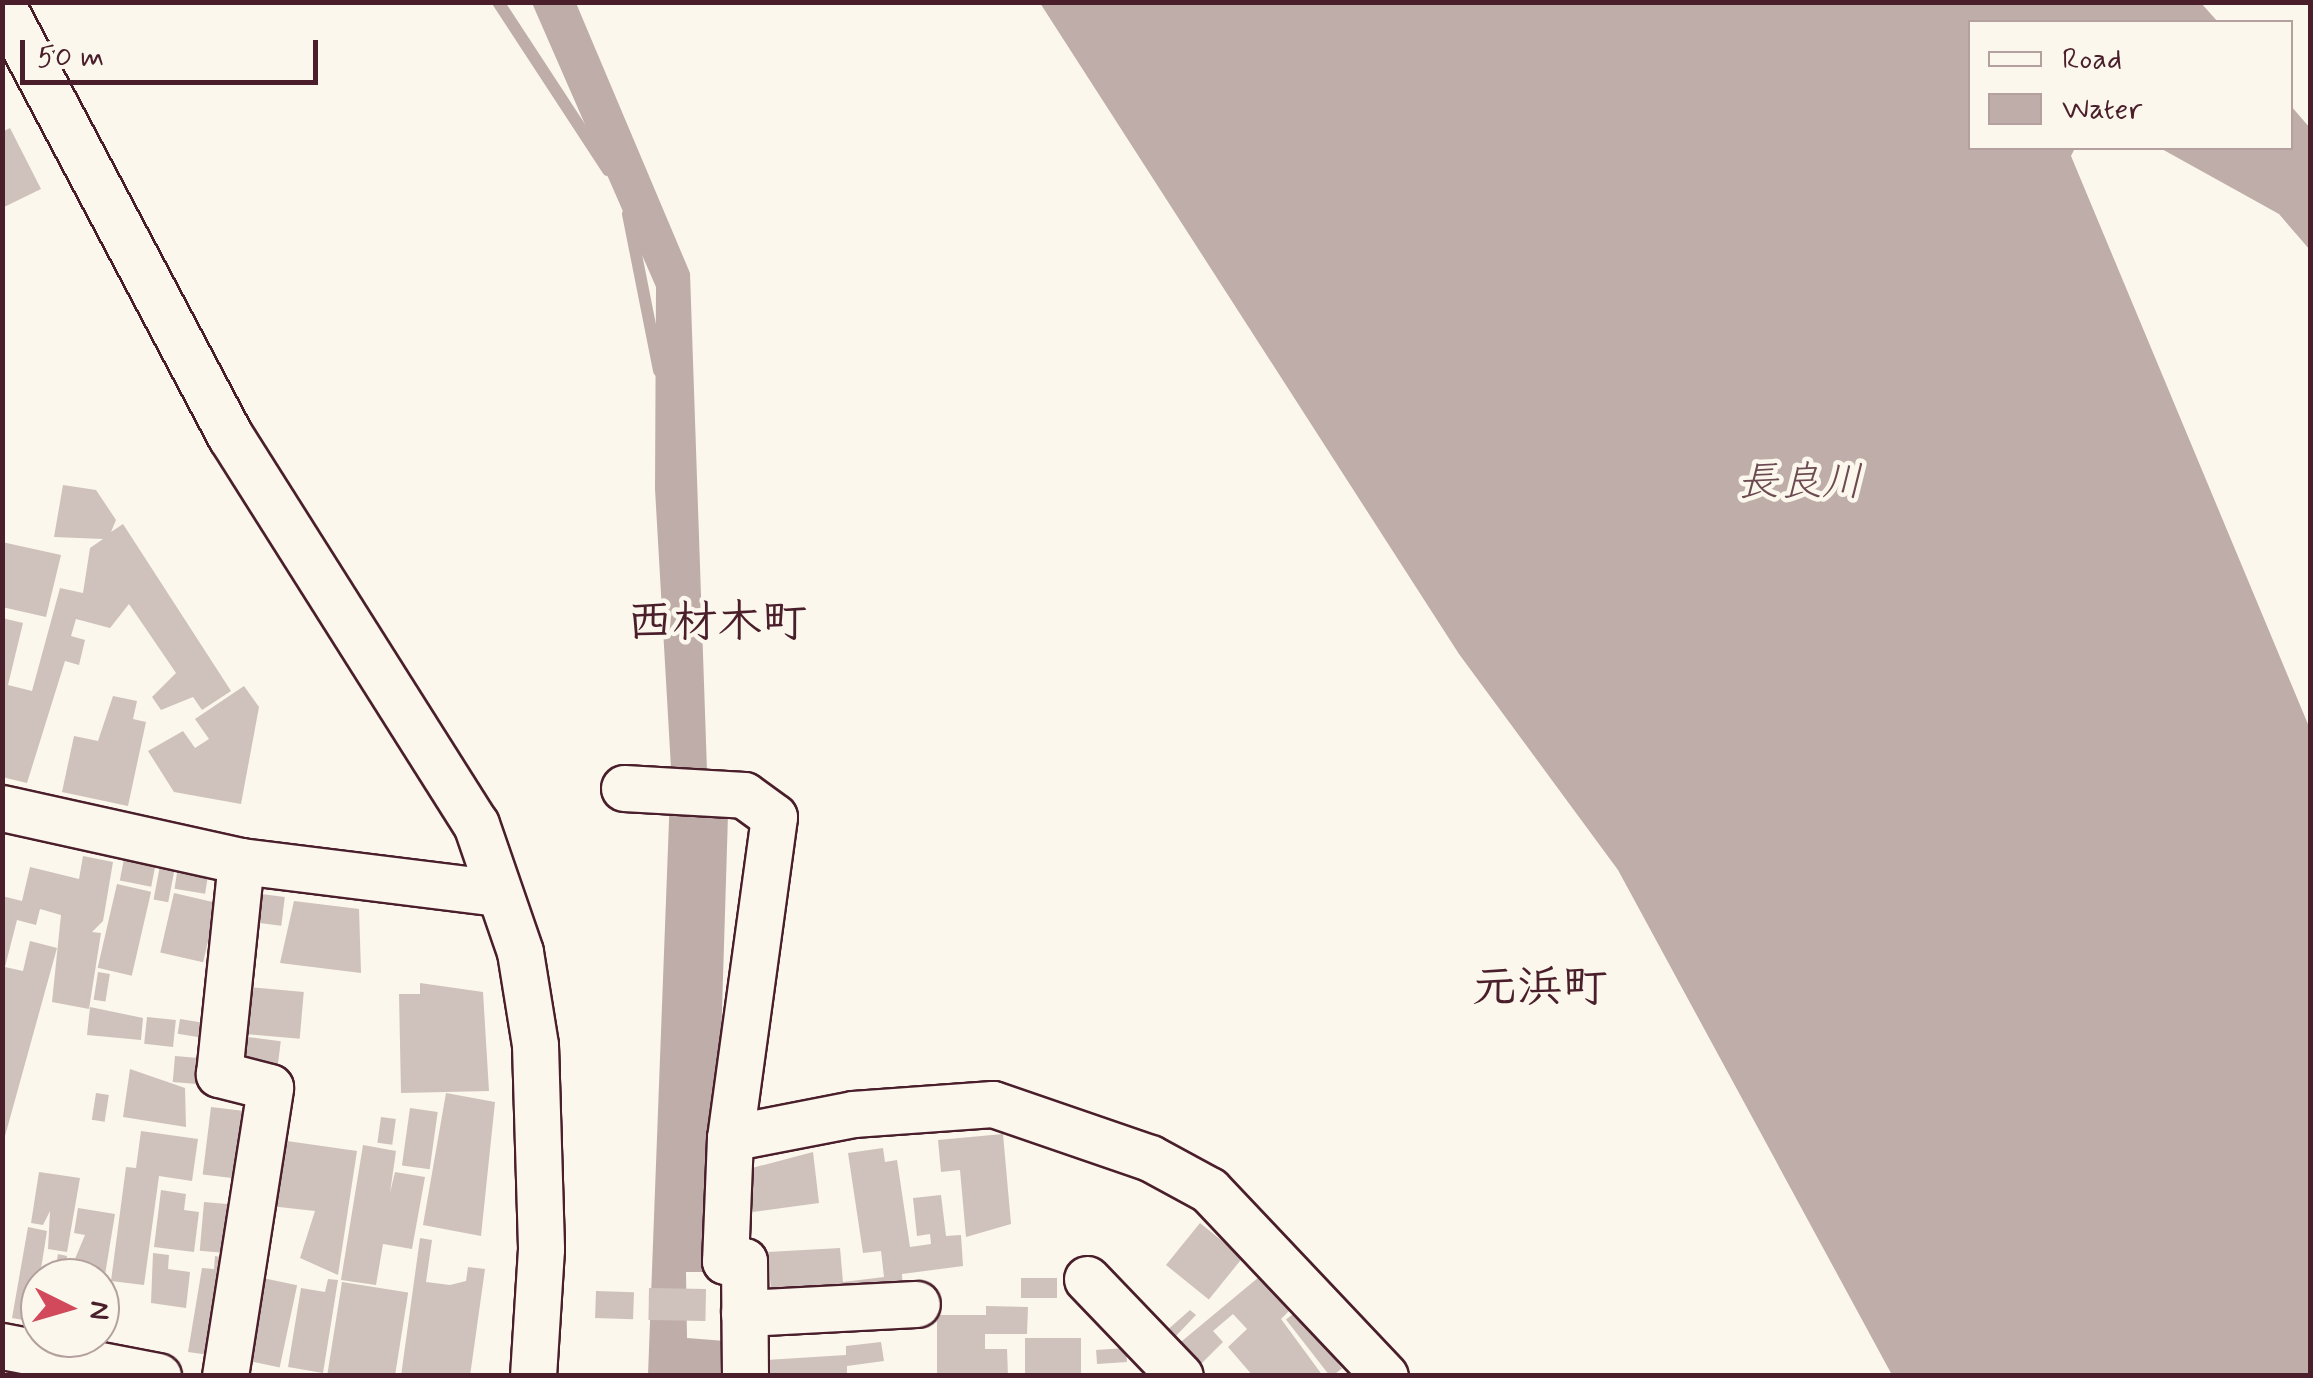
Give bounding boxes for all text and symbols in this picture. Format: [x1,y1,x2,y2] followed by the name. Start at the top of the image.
[25,20,322,82] scale bar
[1968,20,2293,150] legend
[37,38,104,77] text: 50 m
[2062,40,2122,79] text: Road
[2062,90,2142,129] text: Water
[1737,459,1863,509] water label: 長良川
[627,597,807,651] district label: 西材木町
[1473,962,1607,1016] district label: 元浜町
[20,1258,120,1358] north arrow
[79,1300,118,1321] text: N

